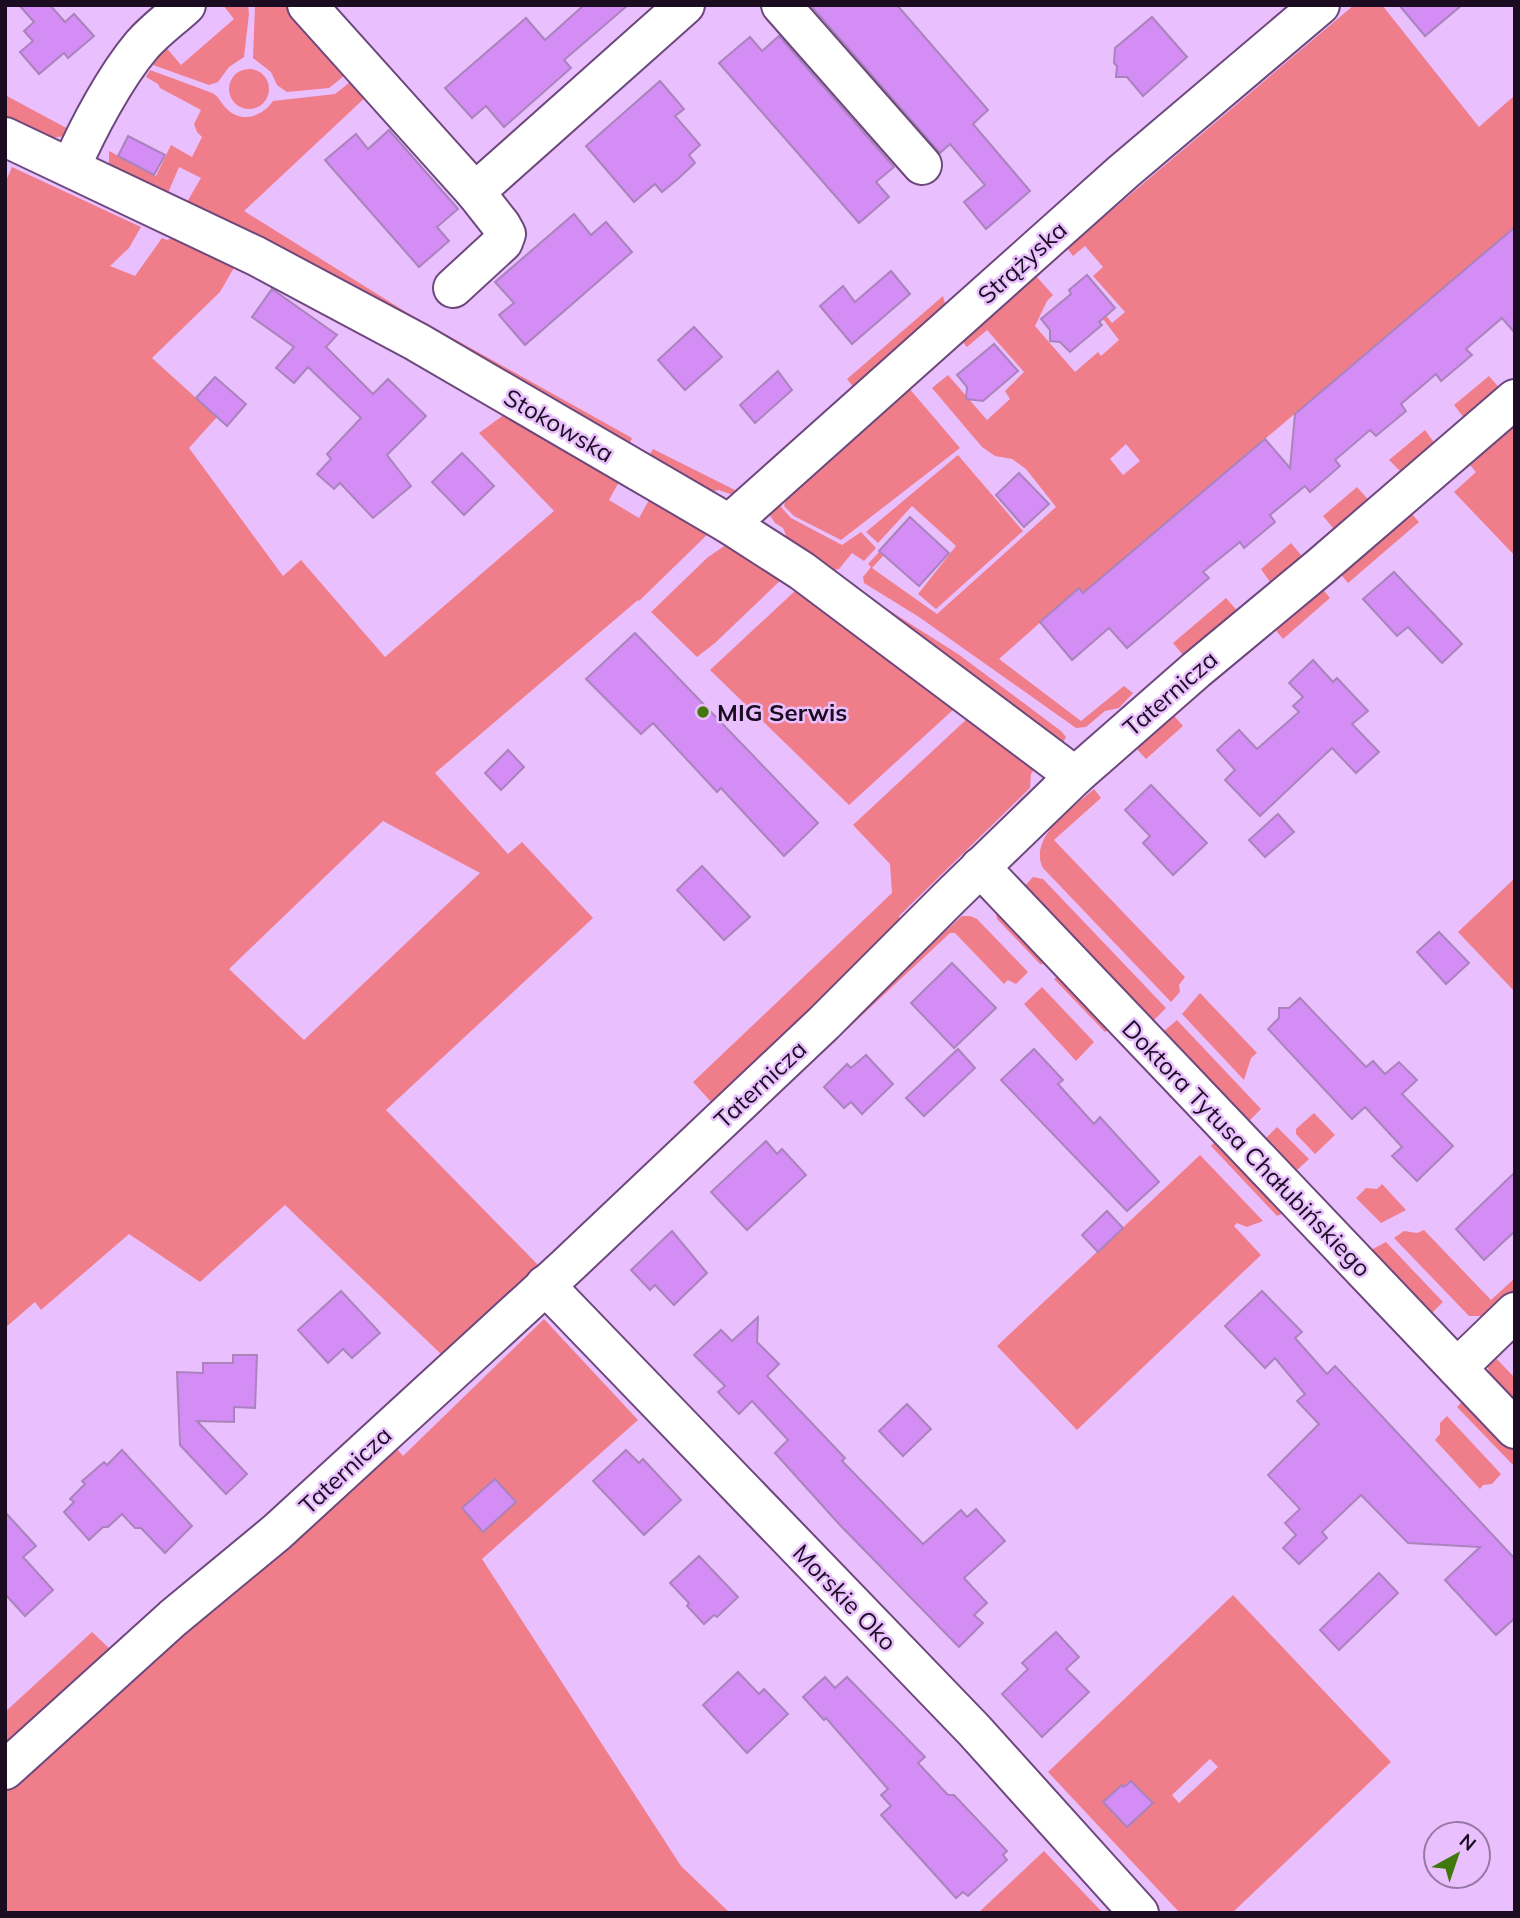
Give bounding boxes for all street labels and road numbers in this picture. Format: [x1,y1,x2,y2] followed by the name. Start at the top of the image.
[971,214,1073,310] street label: Strążyska
[499,382,619,468] street label: Stokowska
[1117,644,1223,742] street label: Taternicza
[1116,1013,1378,1283] street label: Doktora Tytusa Chałubińskiego
[708,1034,812,1134] street label: Taternicza
[293,1420,397,1520] street label: Taternicza
[787,1537,903,1657] street label: Morskie Oko

